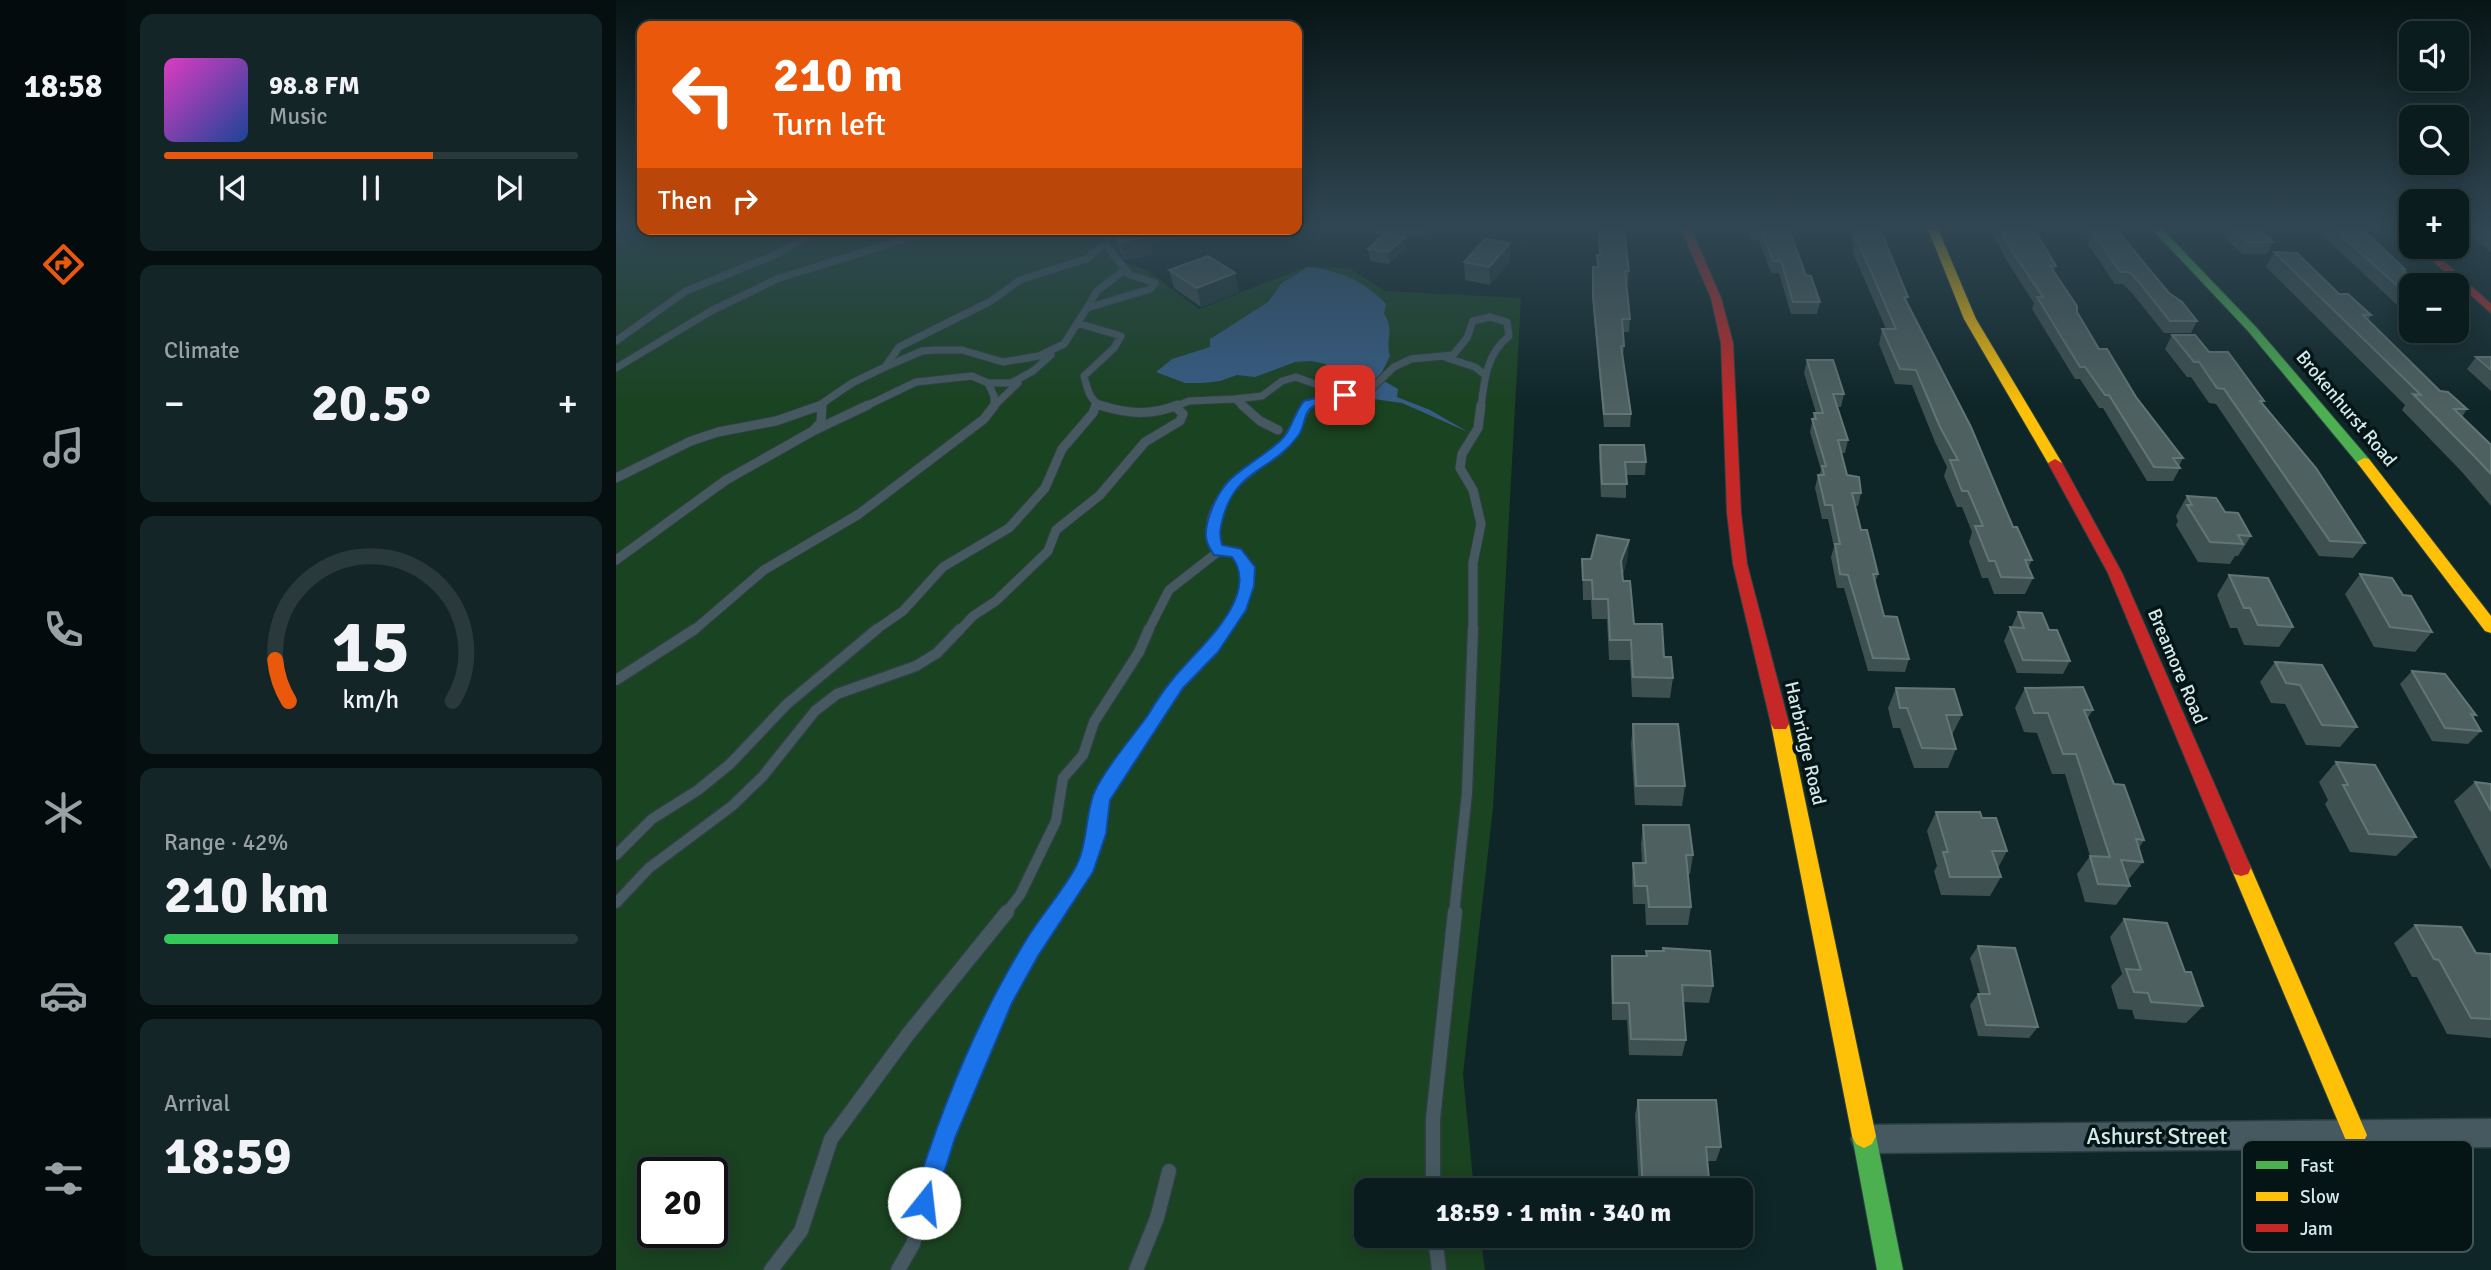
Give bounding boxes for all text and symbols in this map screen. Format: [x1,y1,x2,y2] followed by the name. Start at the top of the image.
[2399,21,2469,343] map controls
[2399,21,2469,91] button: sound
[773,45,903,105] text: 210 m
[658,49,749,140] icon: left
[24,67,102,106] text: 18:58
[269,70,360,102] text: 98.8 FM
[269,102,327,131] text: Music
[773,105,886,144] text: Turn left
[2399,105,2469,175] button: search
[214,169,252,207] icon: previous
[352,169,390,207] icon: pause
[490,169,528,207] icon: next
[726,182,764,220] icon: right
[658,185,712,217] text: Then
[2399,189,2469,259] button: +
[39,240,88,289] icon: directions
[2399,273,2469,343] button: −
[164,336,240,365] text: Climate
[2291,346,2402,472] street label: Brokenhurst Road
[1315,365,1375,425] pin
[311,371,431,435] text: 20.5°
[1326,376,1364,414] icon: arrive
[164,380,185,427] text: −
[557,380,578,427] text: +
[39,423,88,472] icon: music
[332,603,410,692] text: 15
[39,605,88,654] icon: phone
[2142,605,2212,728] street label: Breamore Road
[1779,679,1831,807] street label: Harbridge Road
[343,684,399,715] text: km/h
[39,788,88,837] icon: climate
[164,828,288,857] text: Range · 42%
[164,863,329,927] text: 210 km
[39,971,88,1020] icon: car
[164,1089,230,1118] text: Arrival
[2087,1122,2227,1151] street label: Ashurst Street
[164,1124,292,1188] text: 18:59
[2242,1140,2473,1252] legend
[39,1154,88,1203] icon: filters
[2300,1154,2334,1178] text: Fast
[637,1157,728,1248] speed limit sign: 20
[887,1166,961,1240] position arrow
[2300,1185,2340,1209] text: Slow
[1436,1197,1671,1229] text: 18:59 · 1 min · 340 m
[2300,1217,2333,1241] text: Jam

